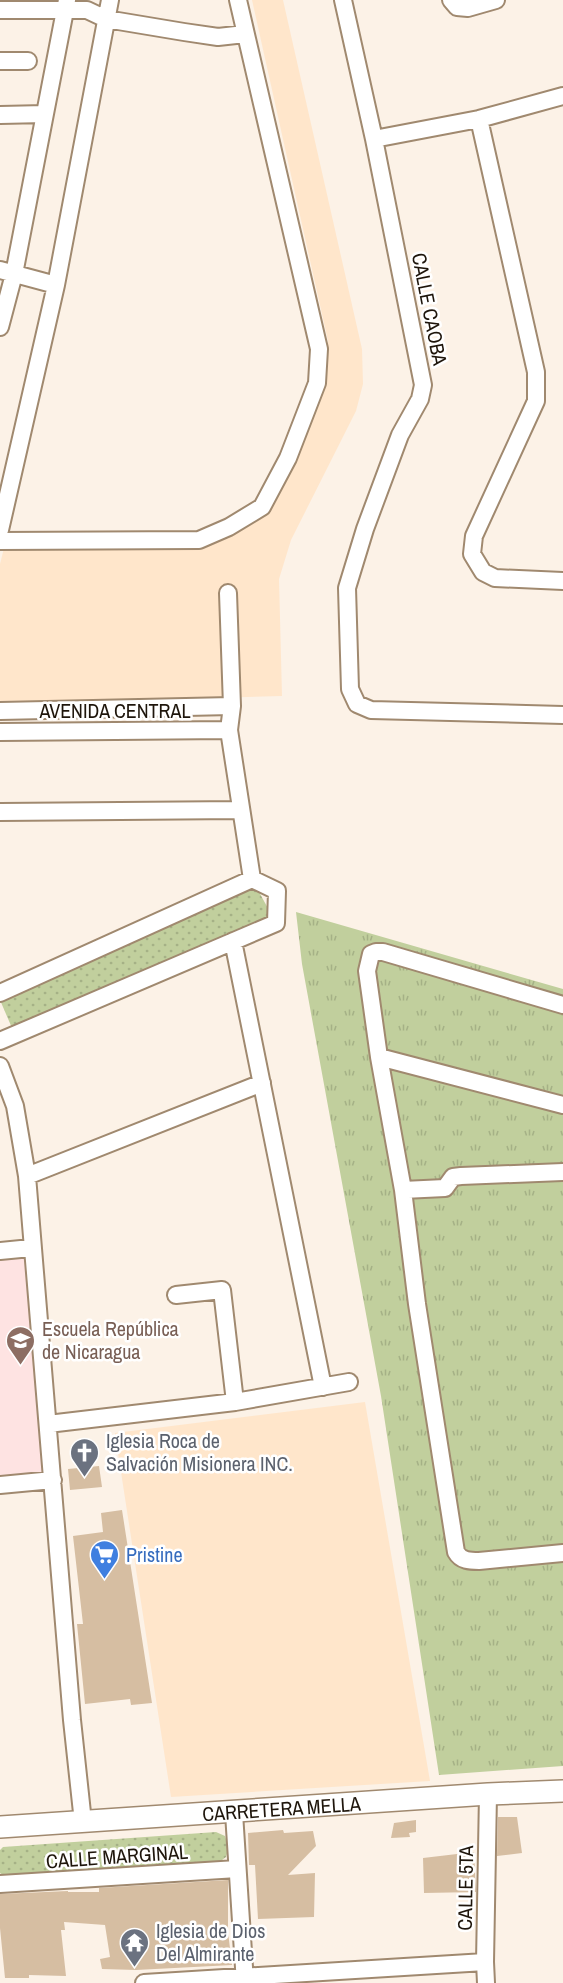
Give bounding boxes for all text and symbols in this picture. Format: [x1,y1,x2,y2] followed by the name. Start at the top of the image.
[406,250,454,368] street label: CALLE CAOBA
[39,697,191,724] street label: AVENIDA CENTRAL
[42,1315,179,1365] place label: Escuela República de Nicaragua
[5,1324,37,1366] school or university icon: Escuela República de Nicaragua
[106,1427,293,1477] place label: Iglesia Roca de Salvación Misionera INC.
[69,1436,101,1478] church icon: Iglesia Roca de Salvación Misionera INC.
[89,1538,121,1580] supermarket icon: Pristine
[126,1541,183,1568] place label: Pristine
[201,1789,361,1827] street label: CARRETERA MELLA
[45,1838,189,1874] street label: CALLE MARGINAL
[451,1845,479,1931] street label: CALLE 5TA
[156,1917,265,1967] place label: Iglesia de Dios Del Almirante
[119,1926,151,1968] temple icon: Iglesia de Dios Del Almirante

